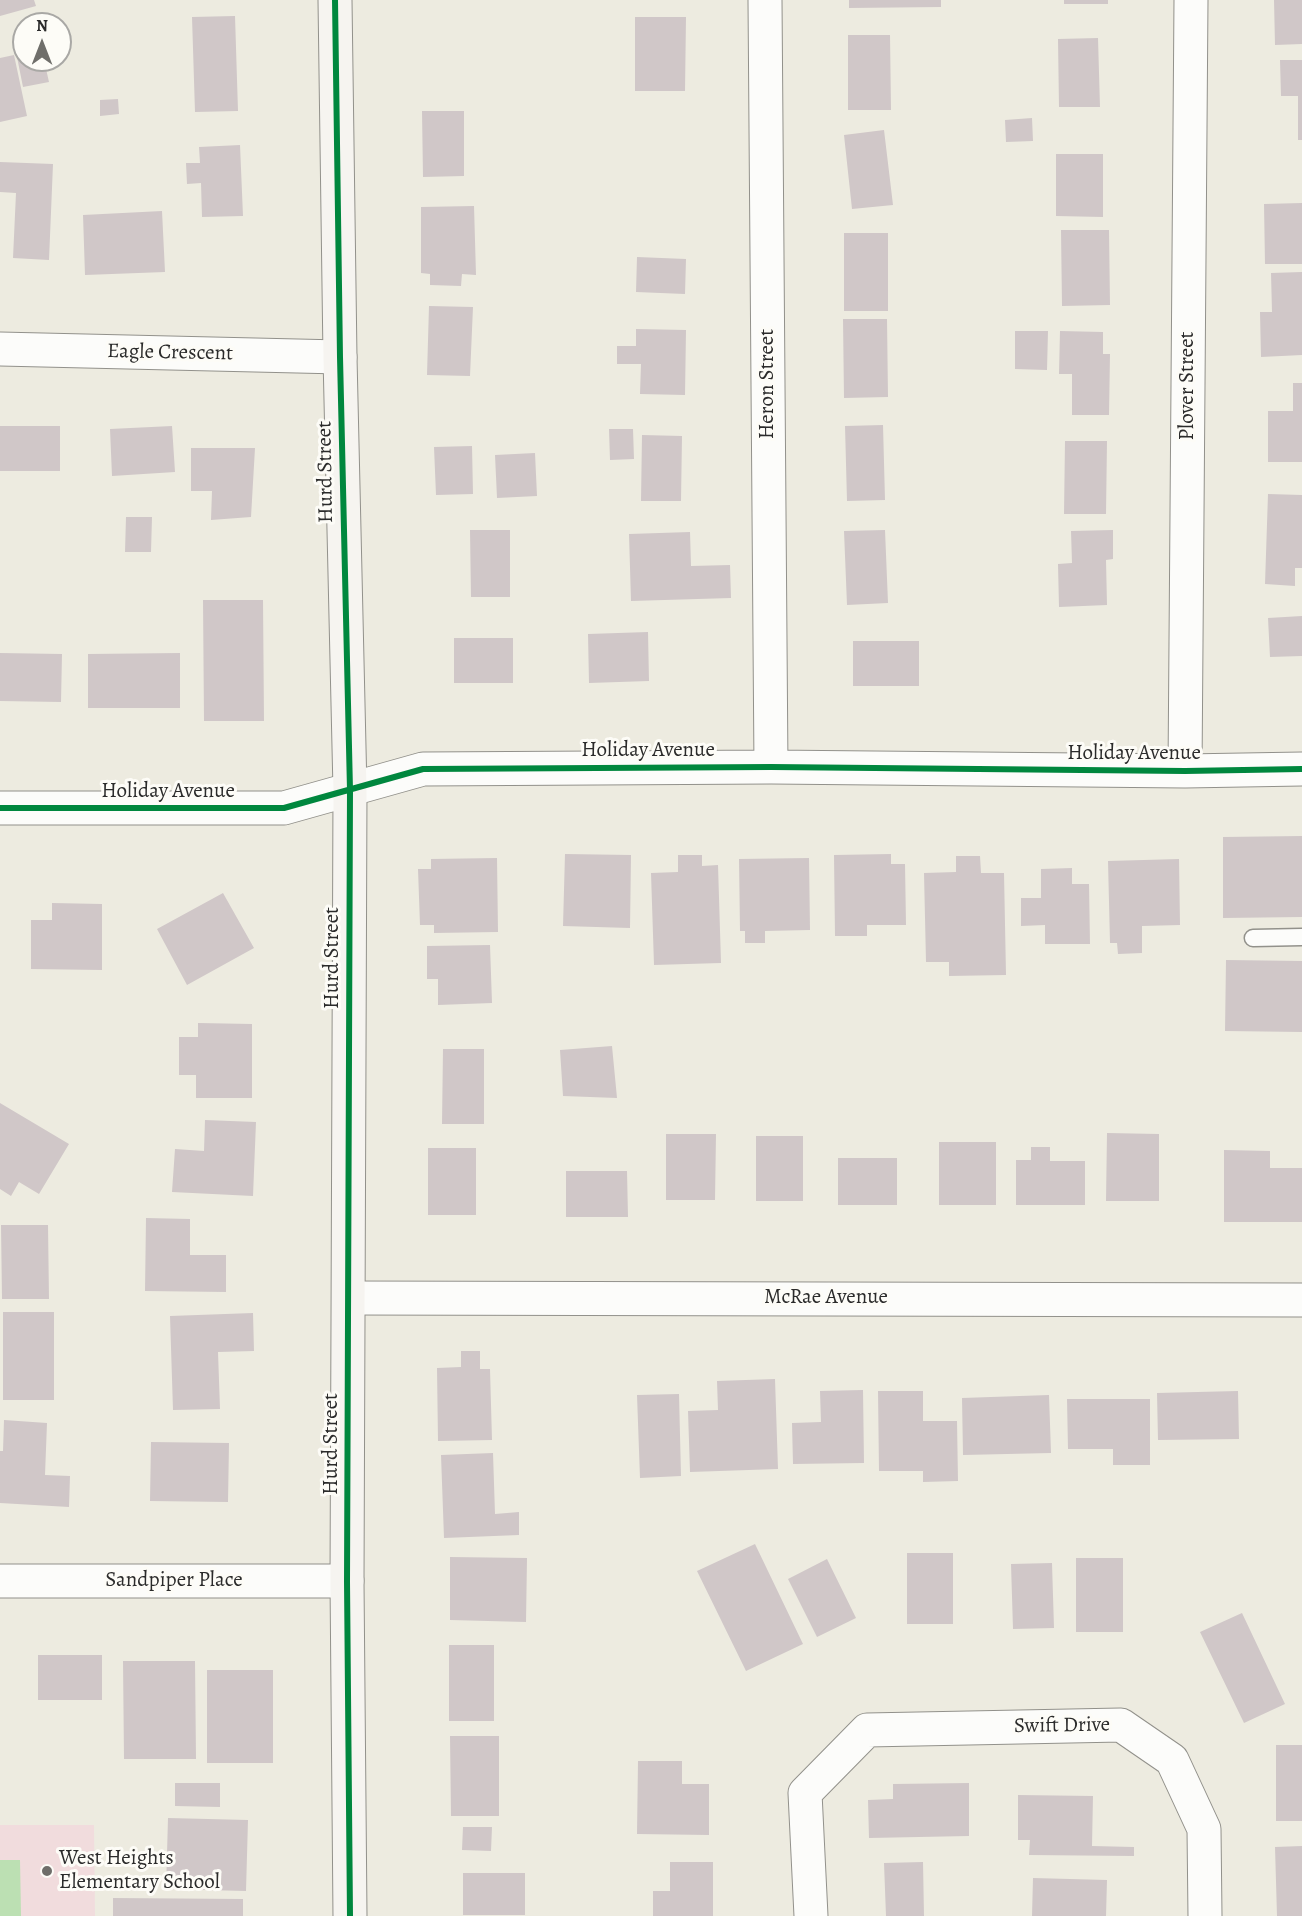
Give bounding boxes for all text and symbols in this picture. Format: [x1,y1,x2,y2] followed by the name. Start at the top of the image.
[12,12,72,72] north arrow
[36,15,48,37] text: N
[755,329,781,439] street label: Heron Street
[1175,331,1201,441] street label: Plover Street
[107,339,233,367] street label: Eagle Crescent
[313,421,339,523] street label: Hurd Street
[581,738,715,764] street label: Holiday Avenue
[1067,741,1201,767] street label: Holiday Avenue
[101,779,235,805] street label: Holiday Avenue
[320,907,346,1009] street label: Hurd Street
[764,1285,888,1311] street label: McRae Avenue
[319,1393,345,1495] street label: Hurd Street
[105,1568,243,1594] street label: Sandpiper Place
[1014,1713,1110,1739] street label: Swift Drive
[59,1846,220,1896] place label: West Heights Elementary School
[40,1864,54,1878] marker: West Heights Elementary School

